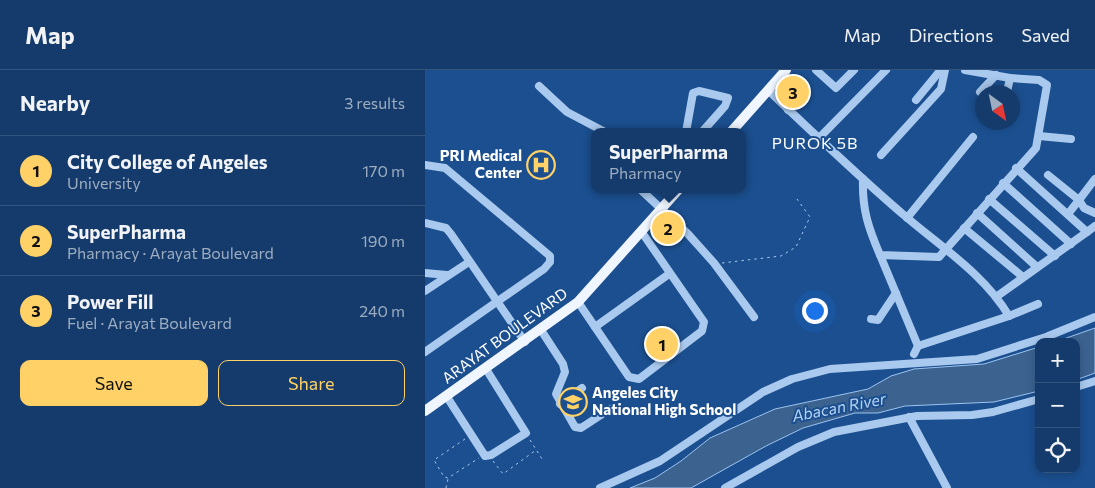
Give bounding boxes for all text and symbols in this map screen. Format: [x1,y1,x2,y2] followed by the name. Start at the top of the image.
[25,20,75,49] text: Map
[844,24,881,46] text: Map
[909,24,993,46] text: Directions
[1021,24,1070,46] text: Saved
[777,73,809,111] pin: 3
[975,85,1020,130] north arrow
[20,90,90,115] text: Nearby
[344,93,405,112] text: 3 results
[591,128,746,193] popup
[772,133,858,152] district label: PUROK 5B
[609,140,728,163] text: SuperPharma
[440,146,522,181] place label: PRI Medical Center
[67,150,268,173] text: City College of Angeles
[526,150,556,180] hospital icon: PRI Medical Center
[32,161,40,180] text: 1
[362,161,405,180] text: 170 m
[609,163,681,182] text: Pharmacy
[67,173,141,192] text: University
[652,209,684,247] pin: 2
[67,220,186,243] text: SuperPharma
[31,231,41,250] text: 2
[361,231,405,250] text: 190 m
[67,243,274,262] text: Pharmacy · Arayat Boulevard
[438,284,571,387] street label: ARAYAT BOULEVARD
[67,290,153,313] text: Power Fill
[802,298,828,324] your location
[31,301,41,320] text: 3
[359,301,405,320] text: 240 m
[67,313,232,332] text: Fuel · Arayat Boulevard
[646,325,678,363] pin: 1
[1035,338,1080,473] map controls
[1035,338,1080,383] button: +
[20,360,208,406] button: Save
[218,360,405,406] button: Share
[592,383,736,418] place label: Angeles City National High School
[1035,383,1080,428] button: −
[558,387,588,417] school or university icon: Angeles City National High School
[789,388,888,425] water label: Abacan River
[1035,428,1080,473] button: locate

